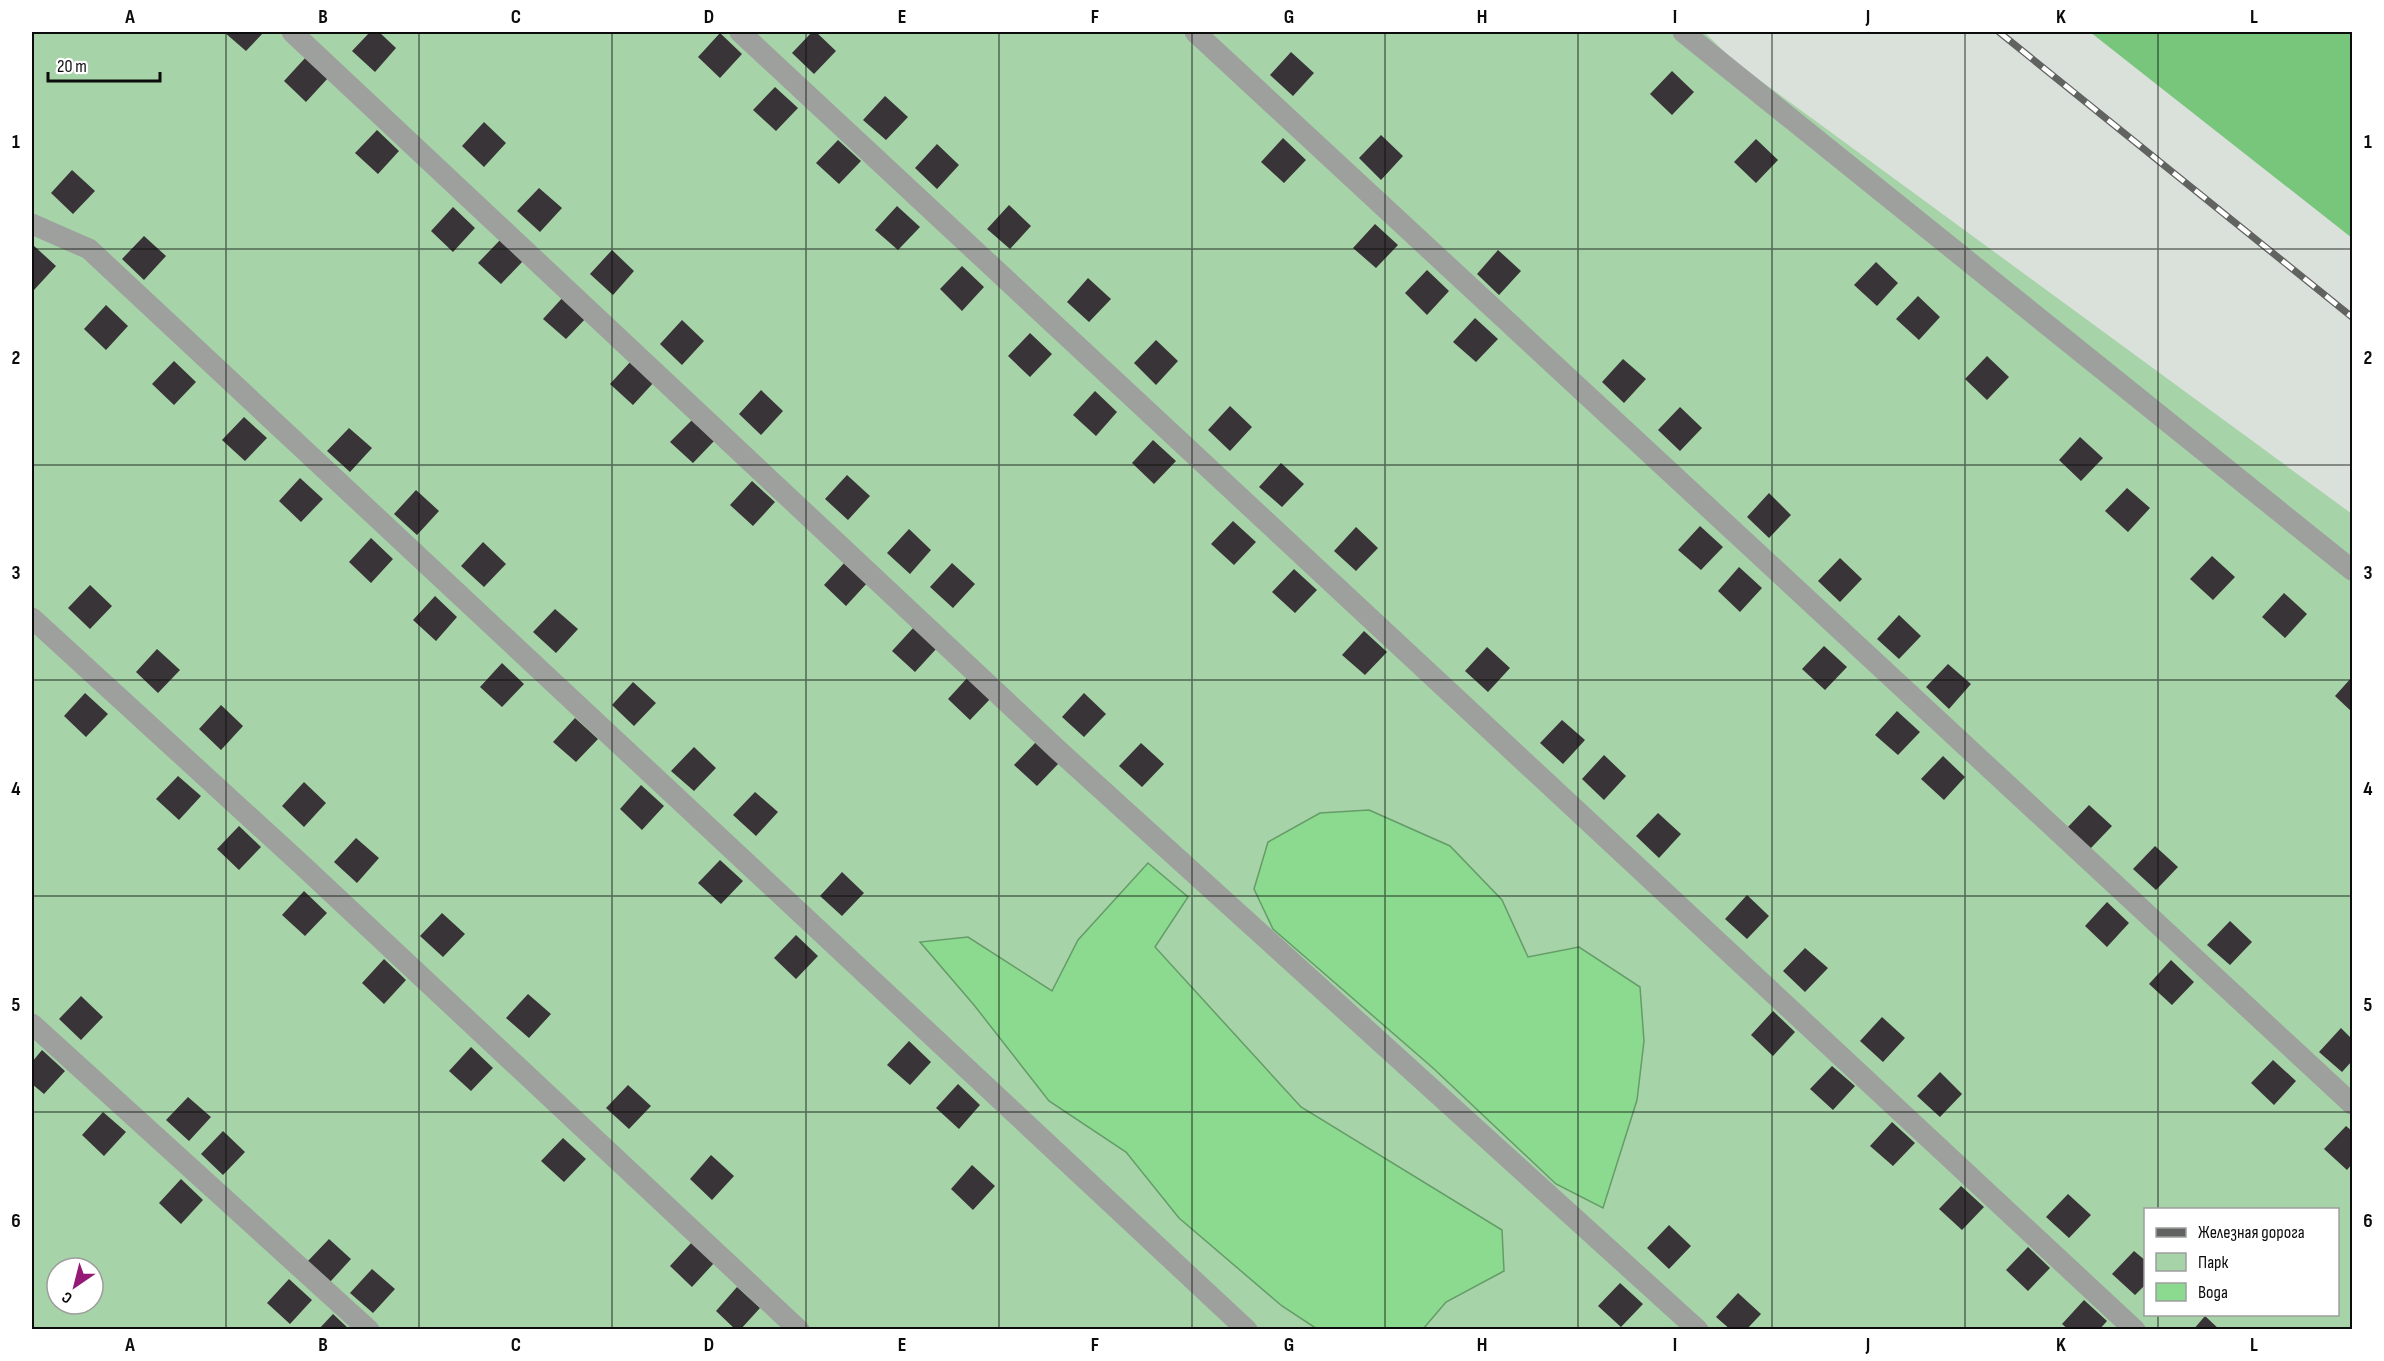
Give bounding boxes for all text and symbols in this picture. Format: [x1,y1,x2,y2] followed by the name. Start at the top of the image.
[124,5,135,29] text: A
[318,5,328,29] text: B
[511,5,521,29] text: C
[704,5,714,29] text: D
[898,5,906,29] text: E
[1091,5,1099,29] text: F
[1284,5,1294,29] text: G
[1477,5,1487,29] text: H
[1673,5,1677,29] text: I
[1865,5,1870,29] text: J
[2056,5,2066,29] text: K
[2250,5,2258,29] text: L
[48,45,160,83] scale bar
[57,56,87,77] text: 20 m
[12,130,20,154] text: 1
[2364,130,2372,154] text: 1
[12,346,20,370] text: 2
[2364,346,2372,370] text: 2
[12,561,21,585] text: 3
[2364,561,2373,585] text: 3
[11,777,21,801] text: 4
[2363,777,2373,801] text: 4
[12,993,21,1017] text: 5
[2364,993,2373,1017] text: 5
[2144,1208,2339,1316] legend
[11,1209,21,1233] text: 6
[2363,1209,2373,1233] text: 6
[2198,1222,2305,1243] text: Железная дорога
[2198,1252,2229,1273] text: Парк
[45,1256,105,1316] north arrow
[2198,1282,2228,1303] text: Вода
[58,1287,76,1307] text: С
[124,1333,135,1357] text: A
[318,1333,328,1357] text: B
[511,1333,521,1357] text: C
[704,1333,714,1357] text: D
[898,1333,906,1357] text: E
[1091,1333,1099,1357] text: F
[1284,1333,1294,1357] text: G
[1477,1333,1487,1357] text: H
[1673,1333,1677,1357] text: I
[1865,1333,1870,1357] text: J
[2056,1333,2066,1357] text: K
[2250,1333,2258,1357] text: L

